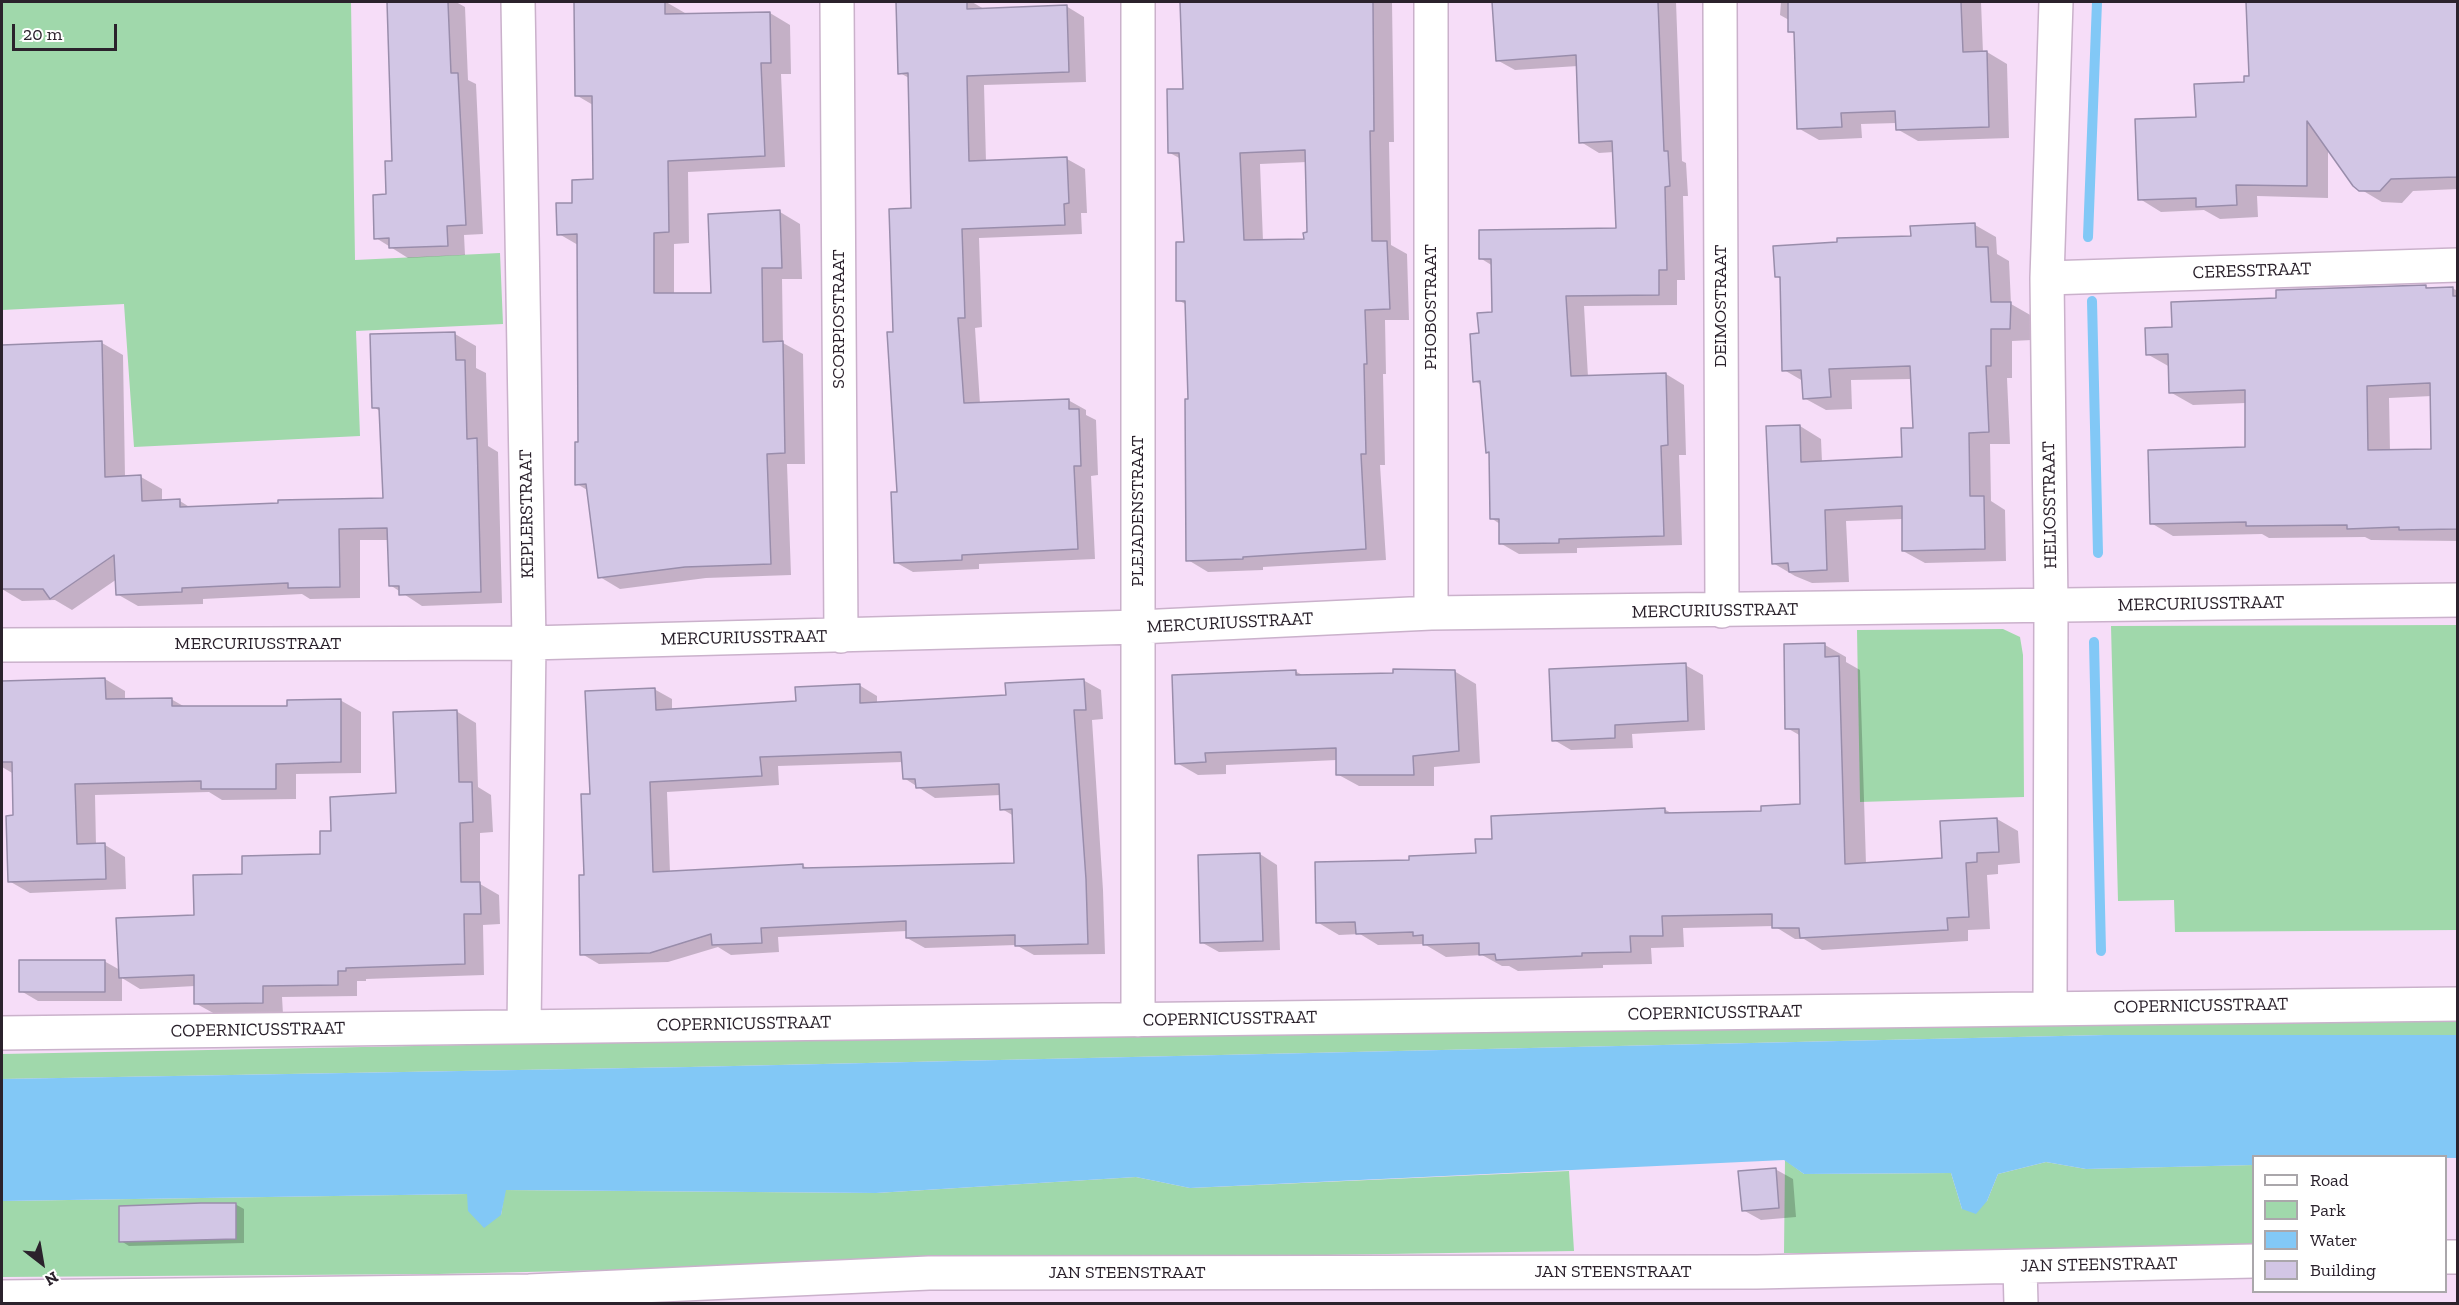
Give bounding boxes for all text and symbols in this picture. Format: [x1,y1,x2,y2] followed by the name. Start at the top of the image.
[15,12,120,50] scale bar
[23,23,62,45] text: 20 m
[1420,244,1442,370] street label: PHOBOSTRAAT
[1710,245,1732,367] street label: DEIMOSTRAAT
[828,249,850,389] street label: SCORPIOSTRAAT
[2192,258,2312,284] street label: CERESSTRAAT
[1127,435,1149,587] street label: PLEJADENSTRAAT
[2038,441,2062,569] street label: HELIOSSTRAAT
[515,449,539,579] street label: KEPLERSTRAAT
[2117,592,2285,616] street label: MERCURIUSSTRAAT
[1631,599,1799,623] street label: MERCURIUSSTRAAT
[1146,608,1314,638] street label: MERCURIUSSTRAAT
[660,626,828,650] street label: MERCURIUSSTRAAT
[175,633,341,655] street label: MERCURIUSSTRAAT
[2113,994,2289,1018] street label: COPERNICUSSTRAAT
[1627,1001,1803,1025] street label: COPERNICUSSTRAAT
[1142,1007,1318,1031] street label: COPERNICUSSTRAAT
[656,1012,832,1036] street label: COPERNICUSSTRAAT
[170,1018,346,1042] street label: COPERNICUSSTRAAT
[2252,1155,2447,1293] legend
[2310,1169,2349,1191] text: Road
[2310,1199,2346,1221] text: Park
[2310,1229,2357,1251] text: Water
[12,1233,72,1293] north arrow
[2020,1253,2178,1277] street label: JAN STEENSTRAAT
[2310,1259,2376,1281] text: Building
[1534,1261,1692,1283] street label: JAN STEENSTRAAT
[1048,1262,1206,1284] street label: JAN STEENSTRAAT
[41,1268,62,1290] text: N

